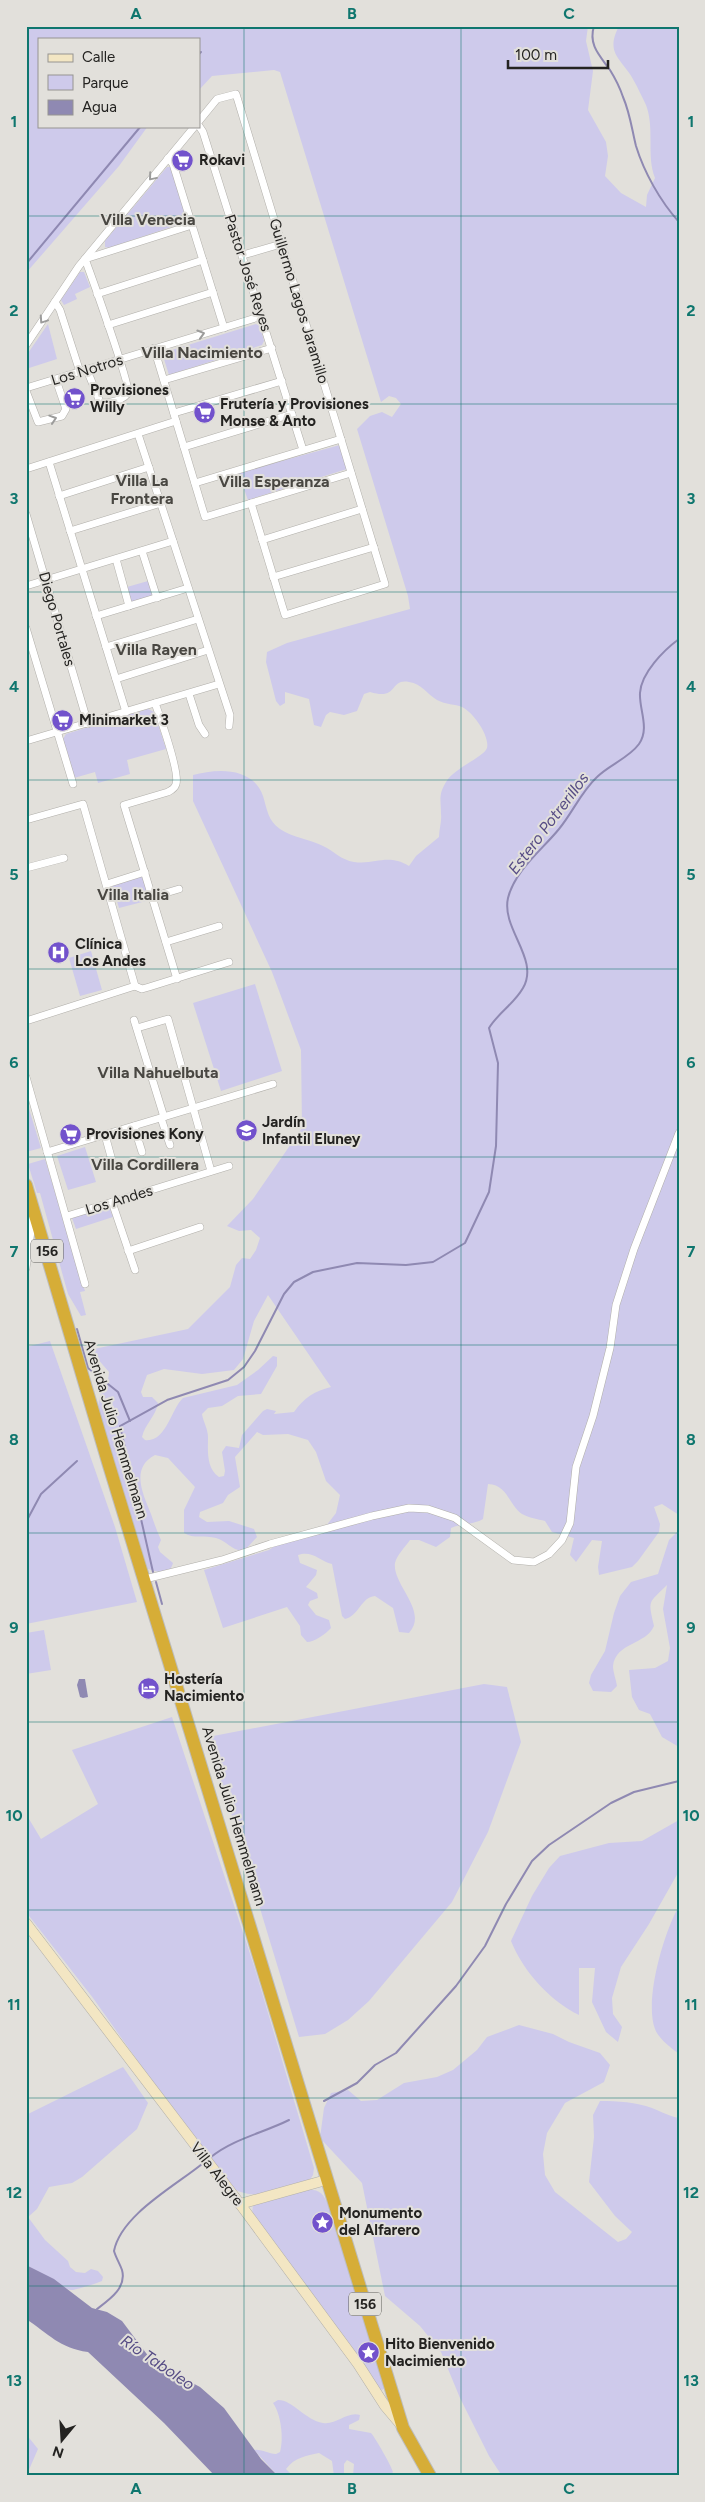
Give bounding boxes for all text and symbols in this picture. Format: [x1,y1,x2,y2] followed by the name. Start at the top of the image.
[130,4,142,23] text: A
[347,4,357,23] text: B
[563,4,575,23] text: C
[38,38,200,128] legend
[508,38,608,70] scale bar
[515,46,557,64] text: 100 m
[82,48,115,66] text: Calle
[82,74,129,92] text: Parque
[82,98,117,116] text: Agua
[11,112,17,131] text: 1
[688,112,694,131] text: 1
[171,148,195,172] supermarket icon: Rokavi
[199,151,245,169] place label: Rokavi
[149,172,158,181] one-way arrow
[100,210,196,229] district label: Villa Venecia
[221,212,275,334] street label: Pastor José Reyes
[265,216,333,386] street label: Guillermo Lagos Jaramillo
[9,301,19,320] text: 2
[686,301,696,320] text: 2
[40,314,49,324] one-way arrow
[196,330,204,340] one-way arrow
[141,343,263,362] district label: Villa Nacimiento
[49,351,125,389] street label: Los Notros
[90,381,169,416] place label: Provisiones Willy
[62,387,86,411] supermarket icon: Provisiones Willy
[220,395,369,430] place label: Frutería y Provisiones Monse & Anto
[192,401,216,425] supermarket icon: Frutería y Provisiones Monse & Anto
[48,415,57,425] one-way arrow
[111,471,173,508] district label: Villa La Frontera
[218,472,330,491] district label: Villa Esperanza
[10,489,19,508] text: 3
[687,489,696,508] text: 3
[35,570,79,668] street label: Diego Portales
[115,640,197,659] district label: Villa Rayen
[9,677,19,696] text: 4
[686,677,696,696] text: 4
[51,708,75,732] supermarket icon: Minimarket 3
[79,711,169,729] place label: Minimarket 3
[504,768,593,878] water label: Estero Potrerillos
[9,865,19,884] text: 5
[686,865,696,884] text: 5
[97,885,169,904] district label: Villa Italia
[75,935,146,970] place label: Clínica Los Andes
[47,941,71,965] hospital icon: Clínica Los Andes
[9,1053,19,1072] text: 6
[686,1053,696,1072] text: 6
[97,1063,219,1082] district label: Villa Nahuelbuta
[262,1113,361,1148] place label: Jardín Infantil Eluney
[234,1119,258,1143] school or university icon: Jardín Infantil Eluney
[58,1122,82,1146] supermarket icon: Provisiones Kony
[86,1125,204,1143] place label: Provisiones Kony
[91,1155,199,1174] district label: Villa Cordillera
[83,1181,155,1219] street label: Los Andes
[31,1240,63,1262] road number: 156
[10,1242,19,1261] text: 7
[687,1242,696,1261] text: 7
[80,1337,152,1521] street label: Avenida Julio Hemmelmann
[9,1430,19,1449] text: 8
[686,1430,696,1449] text: 8
[9,1618,19,1637] text: 9
[686,1618,696,1637] text: 9
[164,1670,244,1705] place label: Hostería Nacimiento
[136,1676,160,1700] hotel icon: Hostería Nacimiento
[198,1724,270,1908] street label: Avenida Julio Hemmelmann
[5,1806,23,1825] text: 10
[682,1806,700,1825] text: 10
[7,1995,21,2014] text: 11
[684,1995,698,2014] text: 11
[187,2139,247,2209] street label: Villa Alegre
[6,2183,22,2202] text: 12
[683,2183,699,2202] text: 12
[339,2204,422,2239] place label: Monumento del Alfarero
[311,2210,335,2234] place icon: Monumento del Alfarero
[349,2292,381,2316] road number: 156
[117,2331,198,2394] water label: Río Taboleo
[385,2335,495,2370] place label: Hito Bienvenido Nacimiento
[357,2341,381,2365] place icon: Hito Bienvenido Nacimiento
[6,2371,22,2390] text: 13
[683,2371,699,2390] text: 13
[38,2414,88,2464] north arrow
[50,2442,66,2462] text: N
[130,2479,142,2498] text: A
[347,2479,357,2498] text: B
[563,2479,575,2498] text: C

